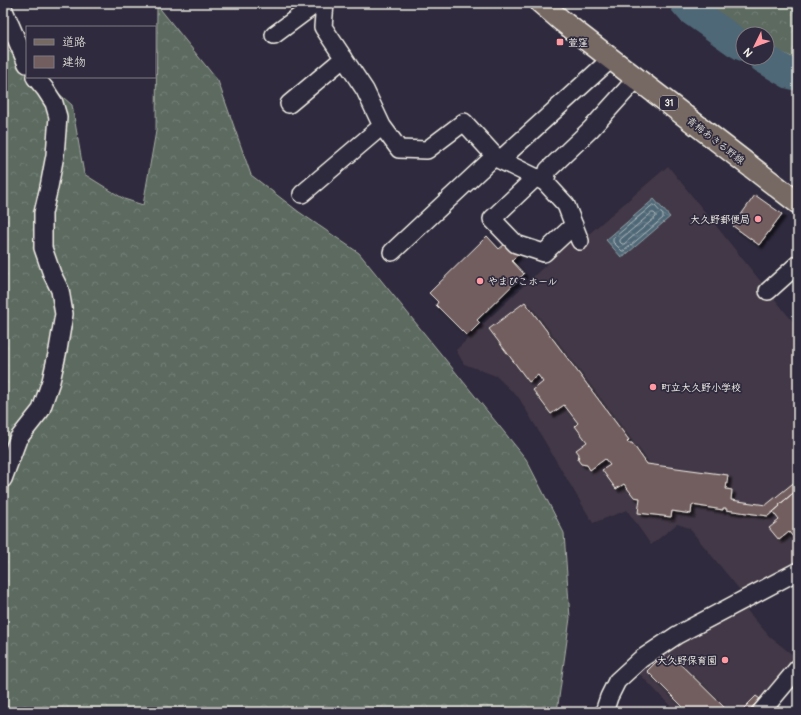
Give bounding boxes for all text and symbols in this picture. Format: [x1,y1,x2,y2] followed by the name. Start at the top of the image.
[26,26,156,78] legend
[735,26,775,66] north arrow
[62,35,86,50] text: 道路
[555,37,565,47] marker: 萱窪
[568,37,588,49] place label: 萱窪
[740,45,755,60] text: N
[62,55,86,70] text: 建物
[660,96,678,110] road number: 31
[684,115,747,167] street label: 青梅あきる野線
[690,214,750,226] place label: 大久野郵便局
[753,214,763,224] marker: 大久野郵便局
[475,276,485,286] marker: やまびこホール
[488,276,558,288] place label: やまびこホール
[648,382,658,392] marker: 町立大久野小学校
[661,382,741,394] place label: 町立大久野小学校
[657,655,717,667] place label: 大久野保育園
[720,655,730,665] marker: 大久野保育園

